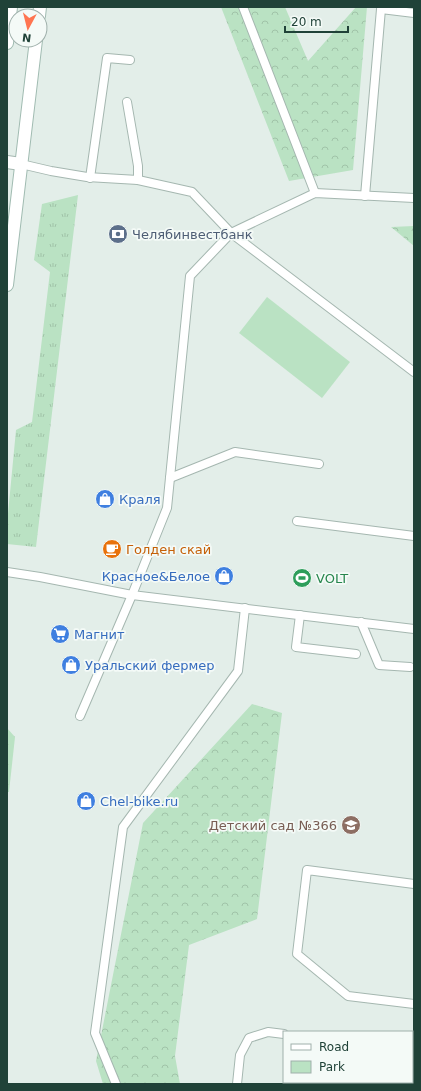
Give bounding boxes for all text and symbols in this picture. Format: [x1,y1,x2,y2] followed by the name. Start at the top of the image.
[8,8,48,48] north arrow
[285,8,348,34] scale bar
[291,15,322,29] text: 20 m
[21,30,32,44] text: N
[107,223,129,245] bank icon: Челябинвестбанк
[132,227,253,242] place label: Челябинвестбанк
[94,488,116,510] shop icon: Краля
[119,492,161,507] place label: Краля
[101,538,123,560] cafe icon: Голден скай
[126,542,211,557] place label: Голден скай
[213,565,235,587] shop icon: Красное&Белое
[291,567,313,589] sports icon: VOLT
[102,569,210,584] place label: Красное&Белое
[316,571,348,586] place label: VOLT
[49,623,71,645] supermarket icon: Магнит
[74,627,125,642] place label: Магнит
[60,654,82,676] shop icon: Уральский фермер
[85,658,215,673] place label: Уральский фермер
[75,790,97,812] shop icon: Chel-bike.ru
[100,794,178,809] place label: Chel-bike.ru
[340,814,362,836] school or university icon: Детский сад №366
[209,818,337,833] place label: Детский сад №366
[283,1031,413,1083] legend
[319,1040,349,1054] text: Road
[319,1060,345,1074] text: Park

